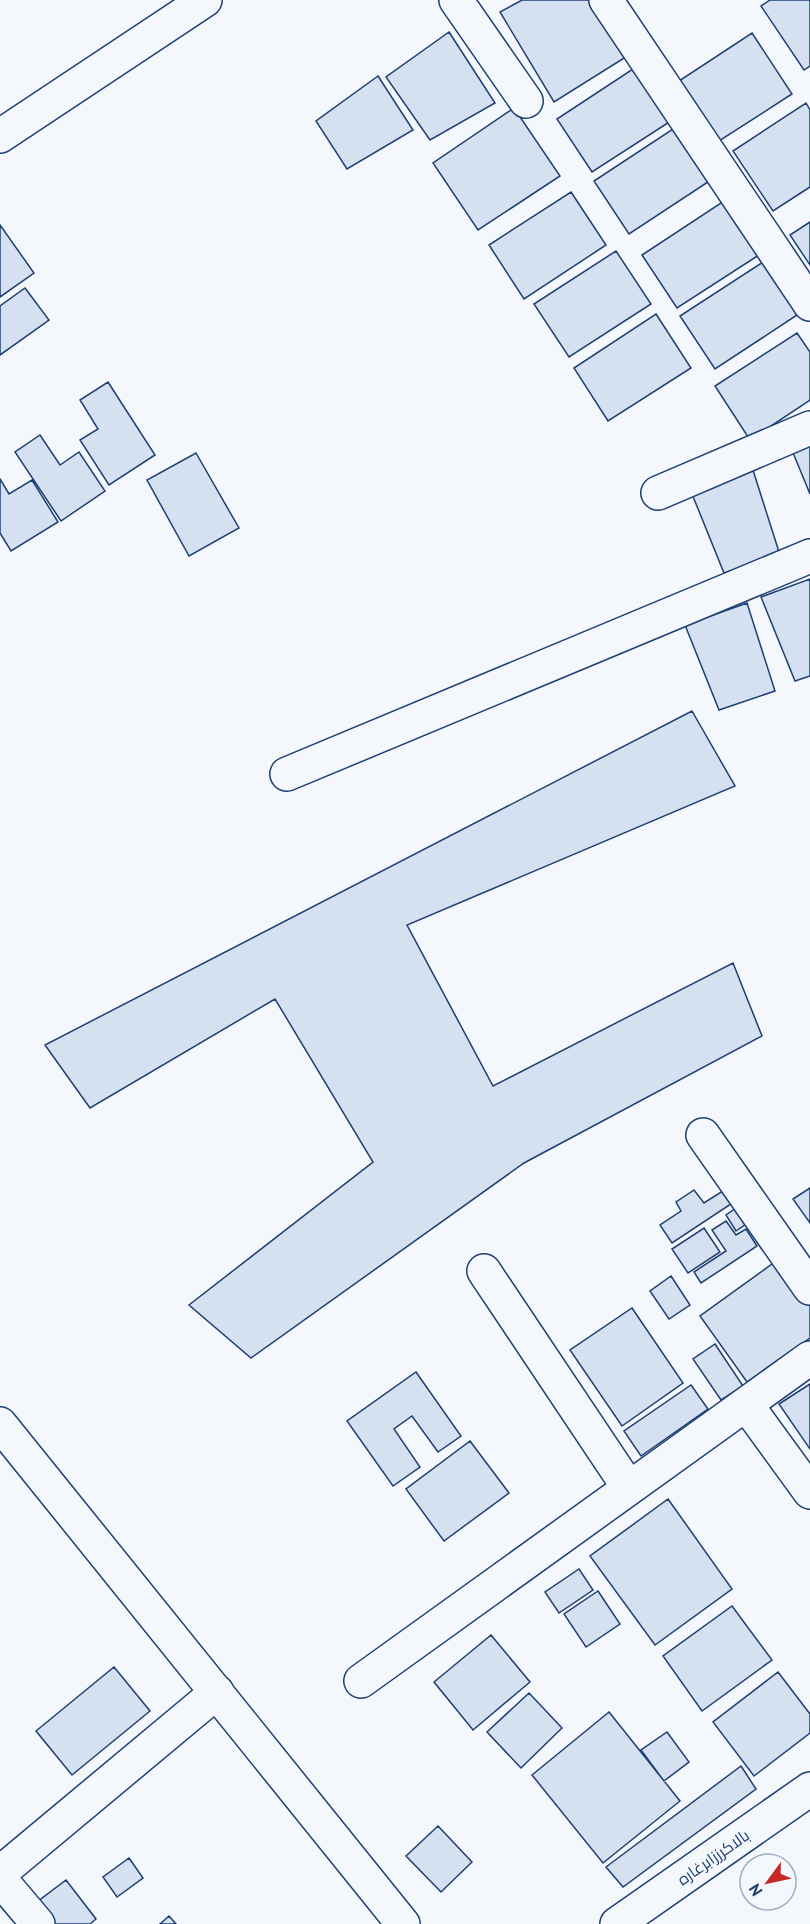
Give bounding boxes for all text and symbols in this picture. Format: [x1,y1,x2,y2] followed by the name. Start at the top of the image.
[673,1825,753,1889] street label: بالاکرززابرغاره
[738,1852,798,1912] north arrow
[744,1880,767,1900] text: N

